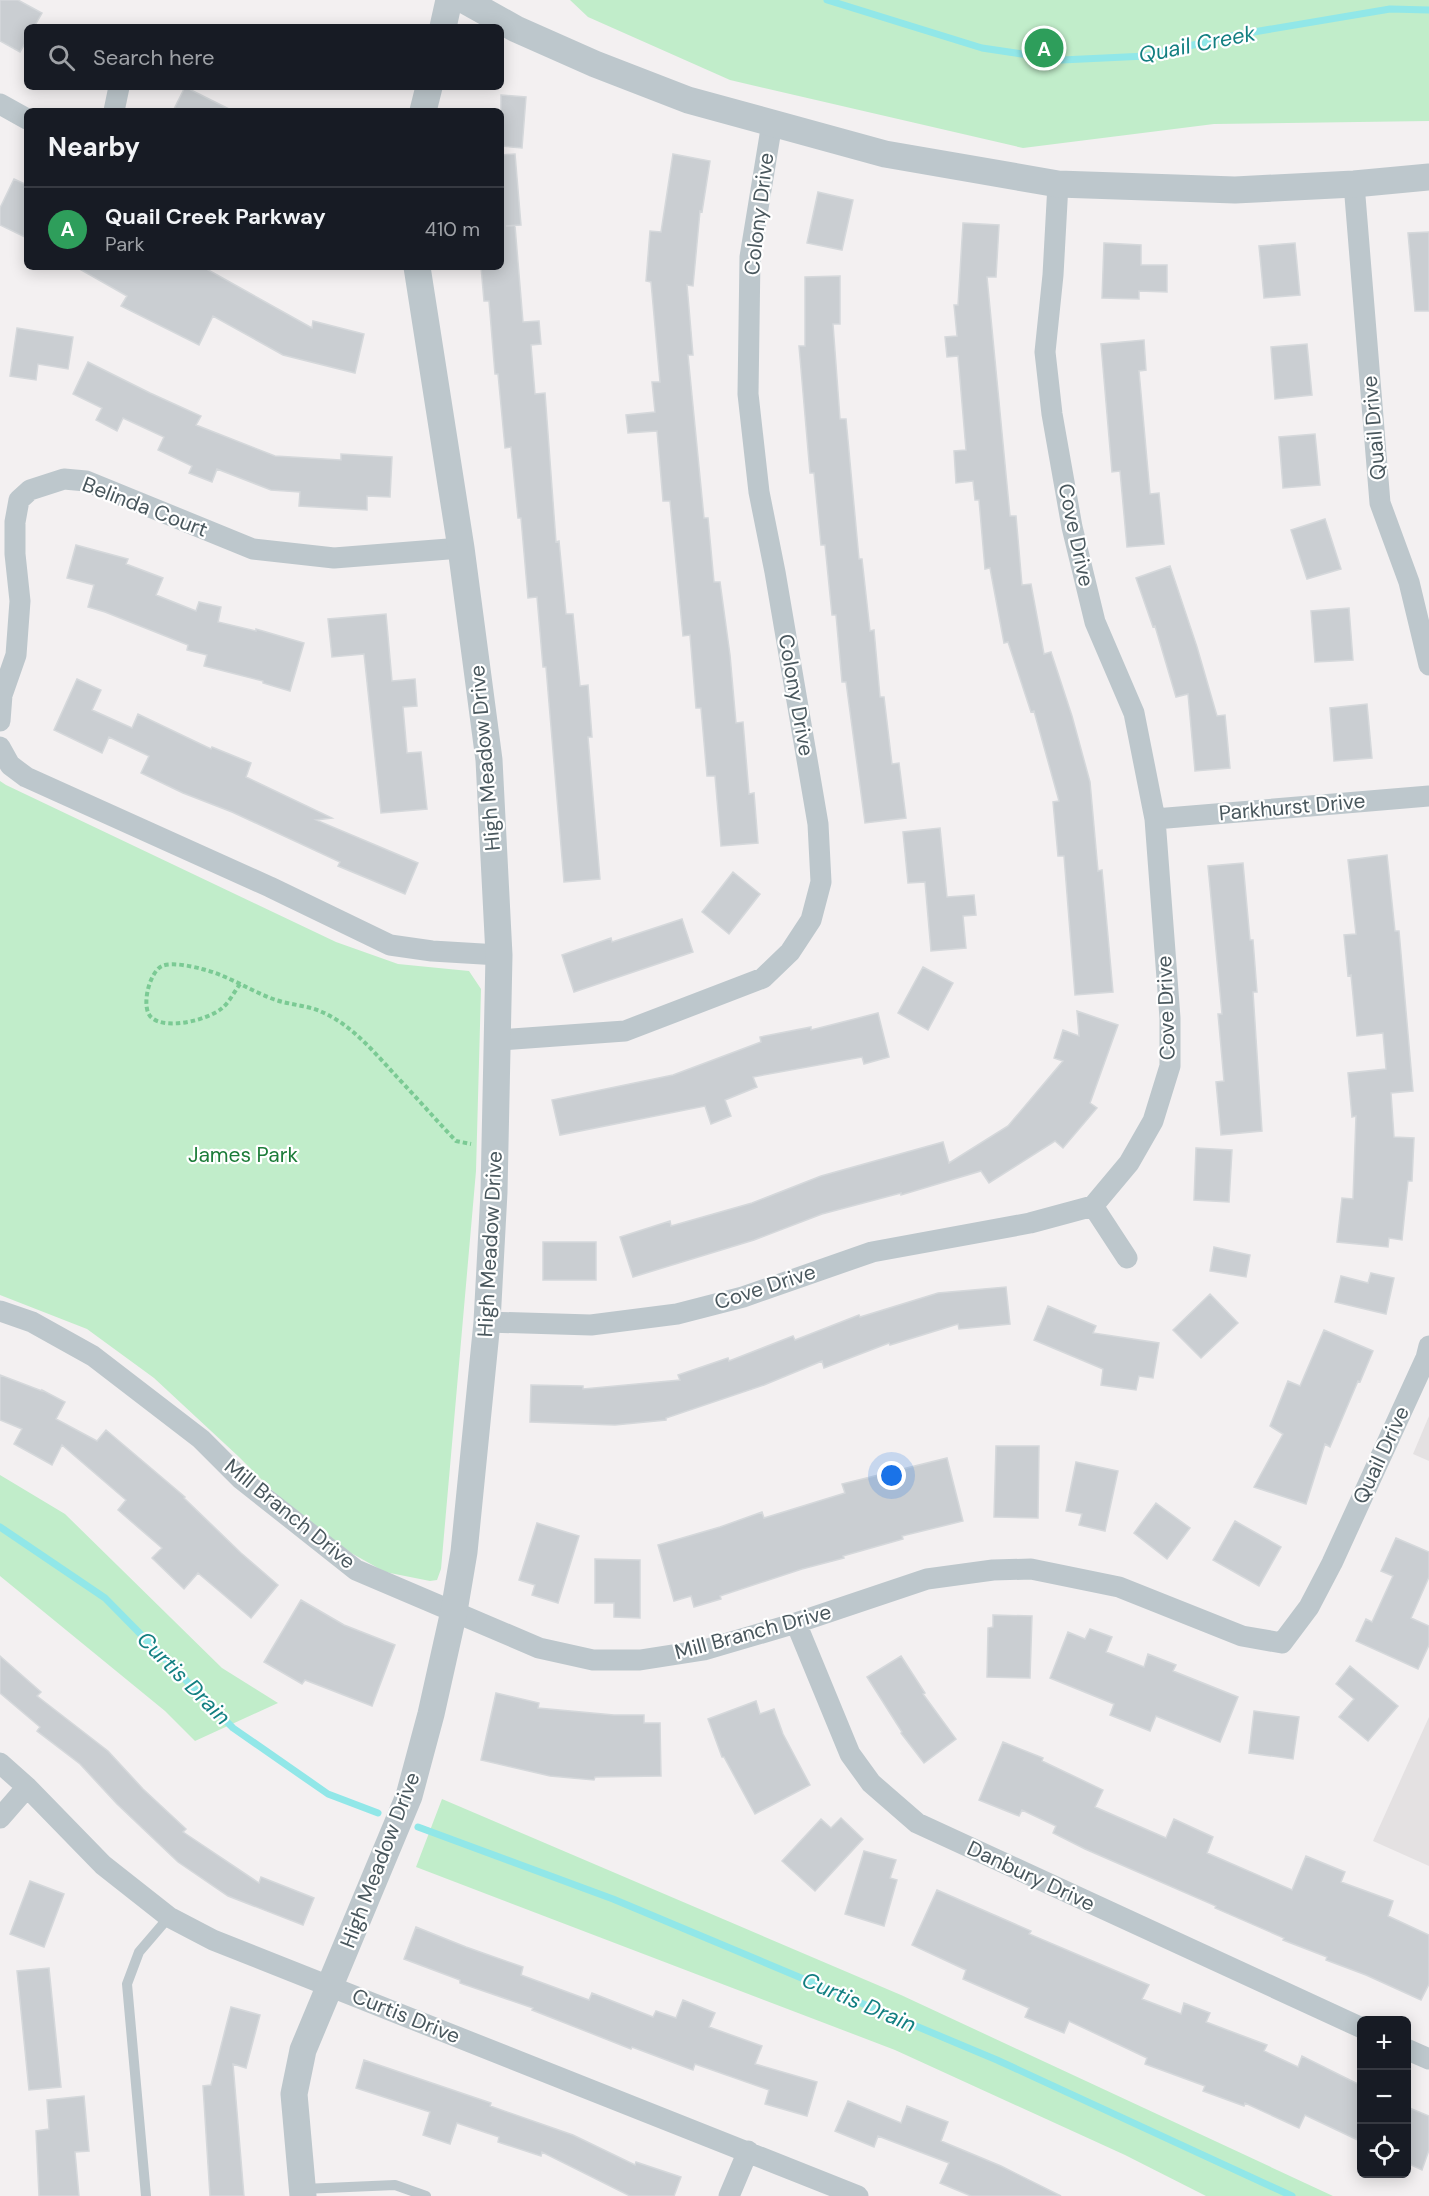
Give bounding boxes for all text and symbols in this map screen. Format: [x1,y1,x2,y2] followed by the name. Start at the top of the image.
[1136,18,1259,70] water label: Quail Creek
[24,24,504,90] search box
[1024,26,1064,70] pin: A
[45,41,78,74] icon: search
[93,43,214,72] text: Search here
[48,130,140,164] text: Nearby
[738,151,780,277] street label: Colony Drive
[105,202,326,231] text: Quail Creek Parkway
[60,216,75,242] text: A
[425,216,480,242] text: 410 m
[105,231,145,257] text: Park
[1355,375,1393,481] street label: Quail Drive
[78,470,212,544] street label: Belinda Court
[1051,481,1101,589] street label: Cove Drive
[772,632,821,758] street label: Colony Drive
[463,664,507,852] street label: High Meadow Drive
[1218,787,1366,827] street label: Parkhurst Drive
[1150,955,1182,1061] street label: Cove Drive
[188,1141,299,1169] park label: James Park
[471,1150,509,1338] street label: High Meadow Drive
[711,1257,819,1317] street label: Cove Drive
[1346,1402,1416,1508] street label: Quail Drive
[219,1452,361,1576] street label: Mill Branch Drive
[877,1461,906,1490] your location
[672,1598,834,1666] street label: Mill Branch Drive
[131,1625,237,1731] water label: Curtis Drain
[334,1768,426,1952] street label: High Meadow Drive
[963,1834,1099,1918] street label: Danbury Drive
[798,1965,920,2039] water label: Curtis Drain
[348,1982,464,2050] street label: Curtis Drive
[1357,2016,1411,2178] map controls
[1357,2016,1411,2070] button: +
[1357,2070,1411,2124] button: −
[1357,2124,1411,2178] button: locate

